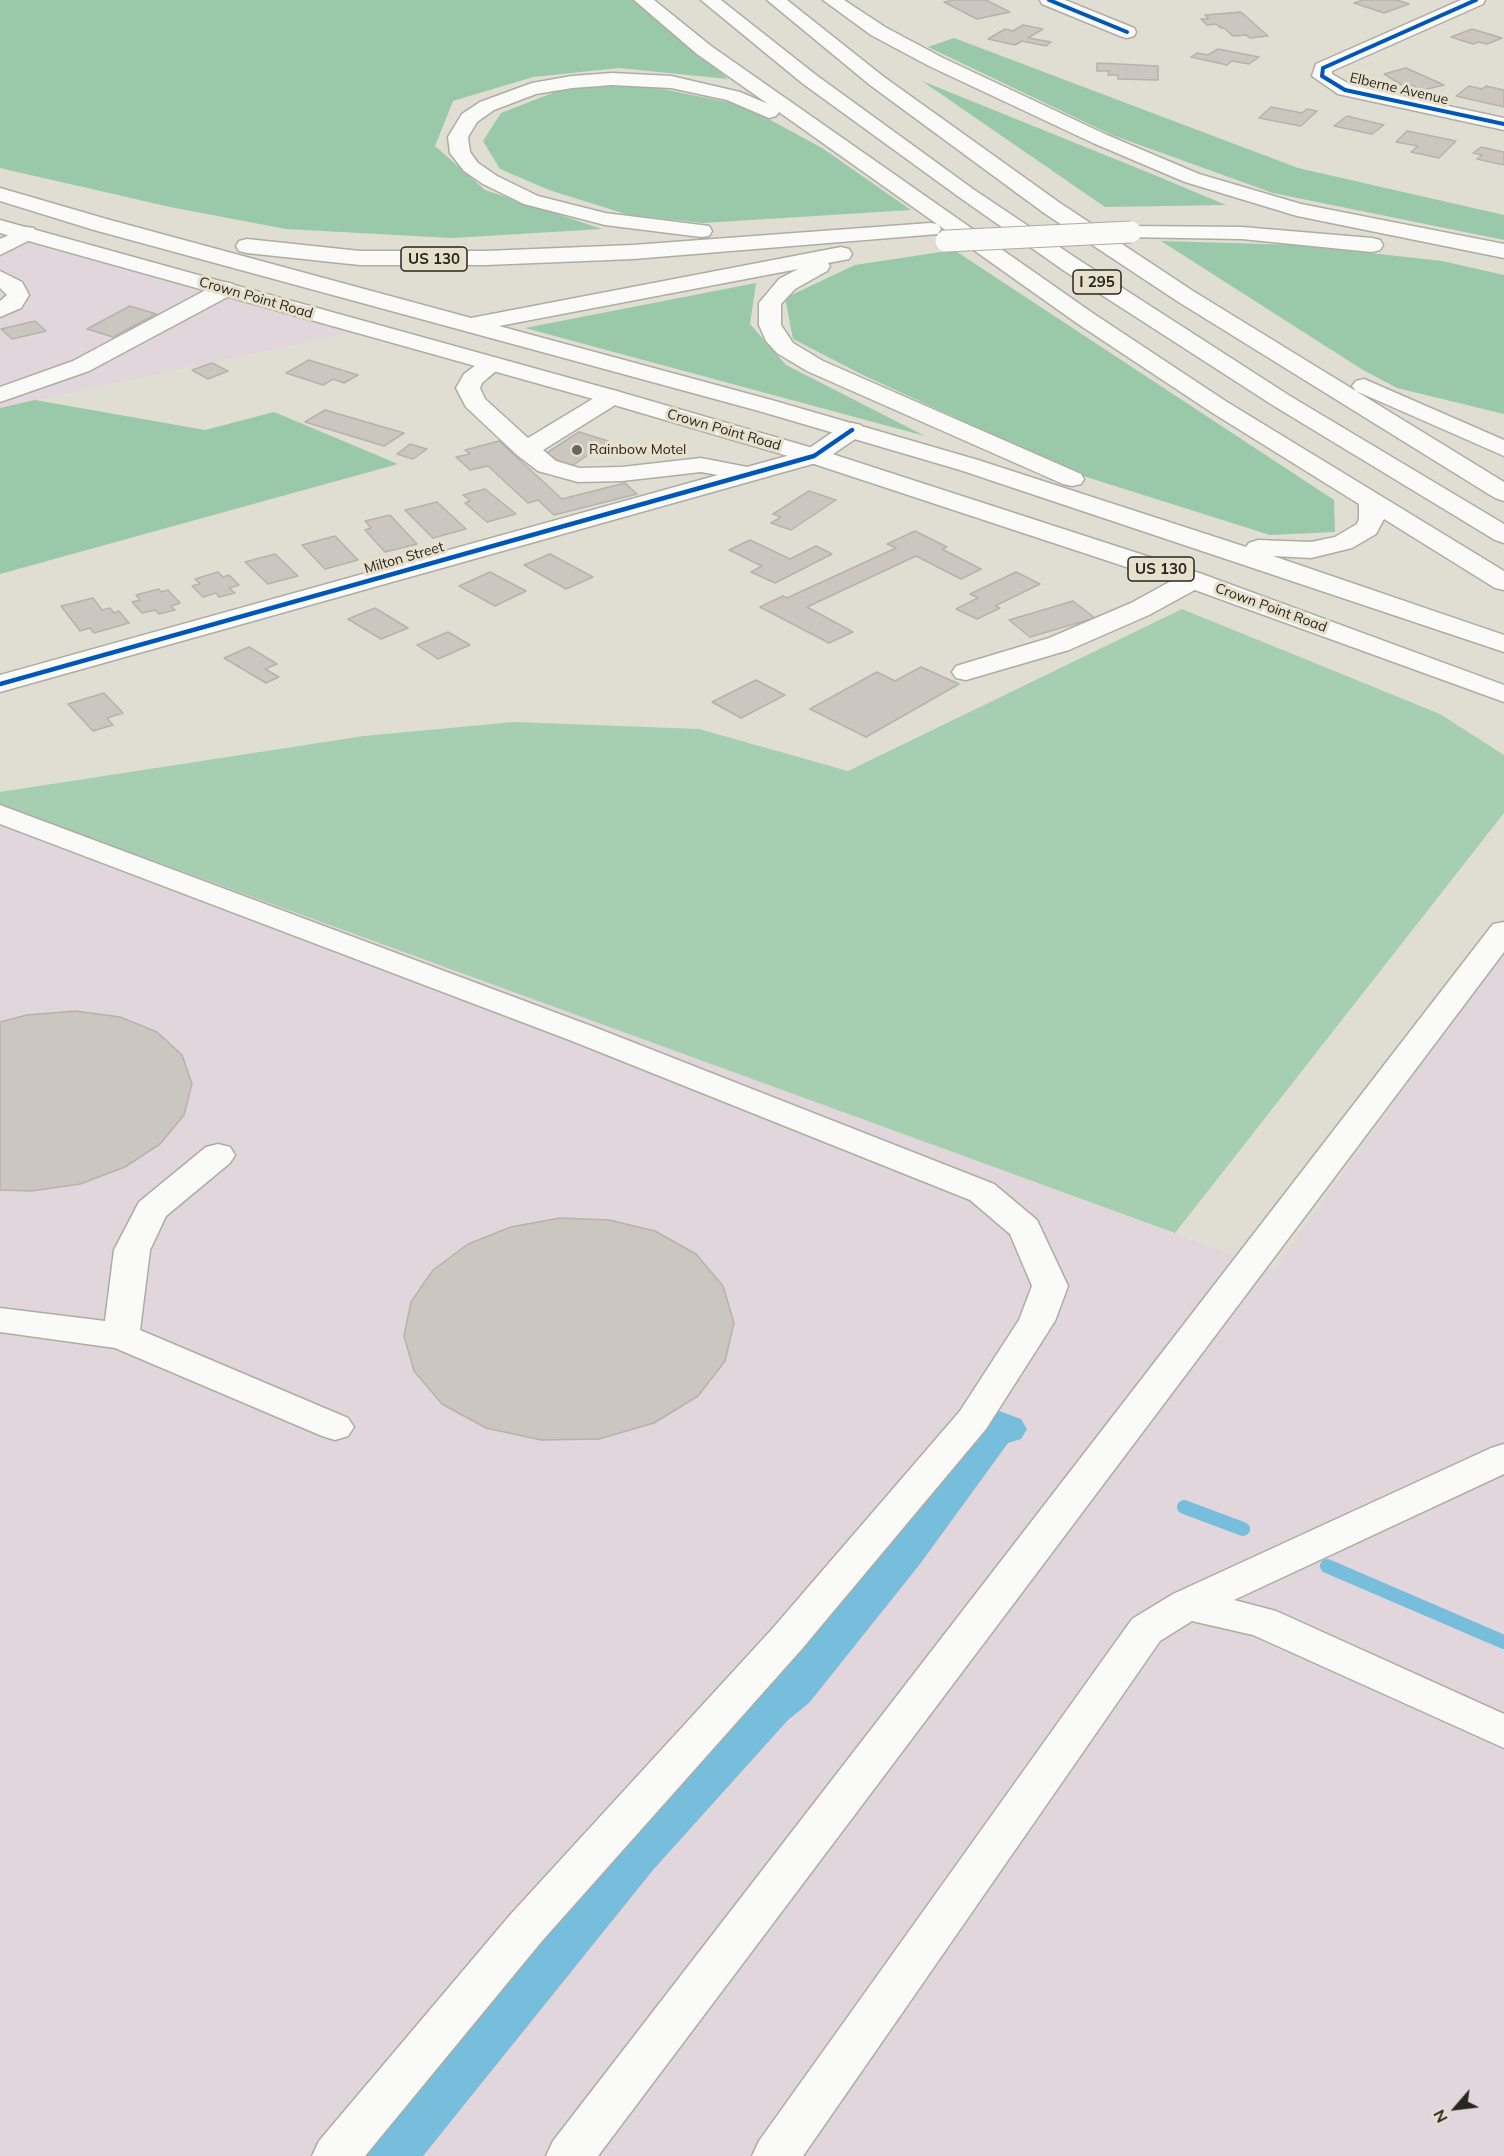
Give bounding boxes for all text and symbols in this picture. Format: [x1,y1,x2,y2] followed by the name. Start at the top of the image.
[1348,69,1450,109] street label: Elberne Avenue
[401,247,467,271] road number: US 130
[1073,270,1121,294] road number: I 295
[197,274,315,322] street label: Crown Point Road
[665,406,783,454] street label: Crown Point Road
[589,442,686,458] place label: Rainbow Motel
[570,443,584,457] marker: Rainbow Motel
[362,539,446,577] street label: Milton Street
[1128,557,1194,581] road number: US 130
[1213,580,1329,636] street label: Crown Point Road
[1426,2078,1486,2138] north arrow
[1428,2106,1452,2126] text: N

